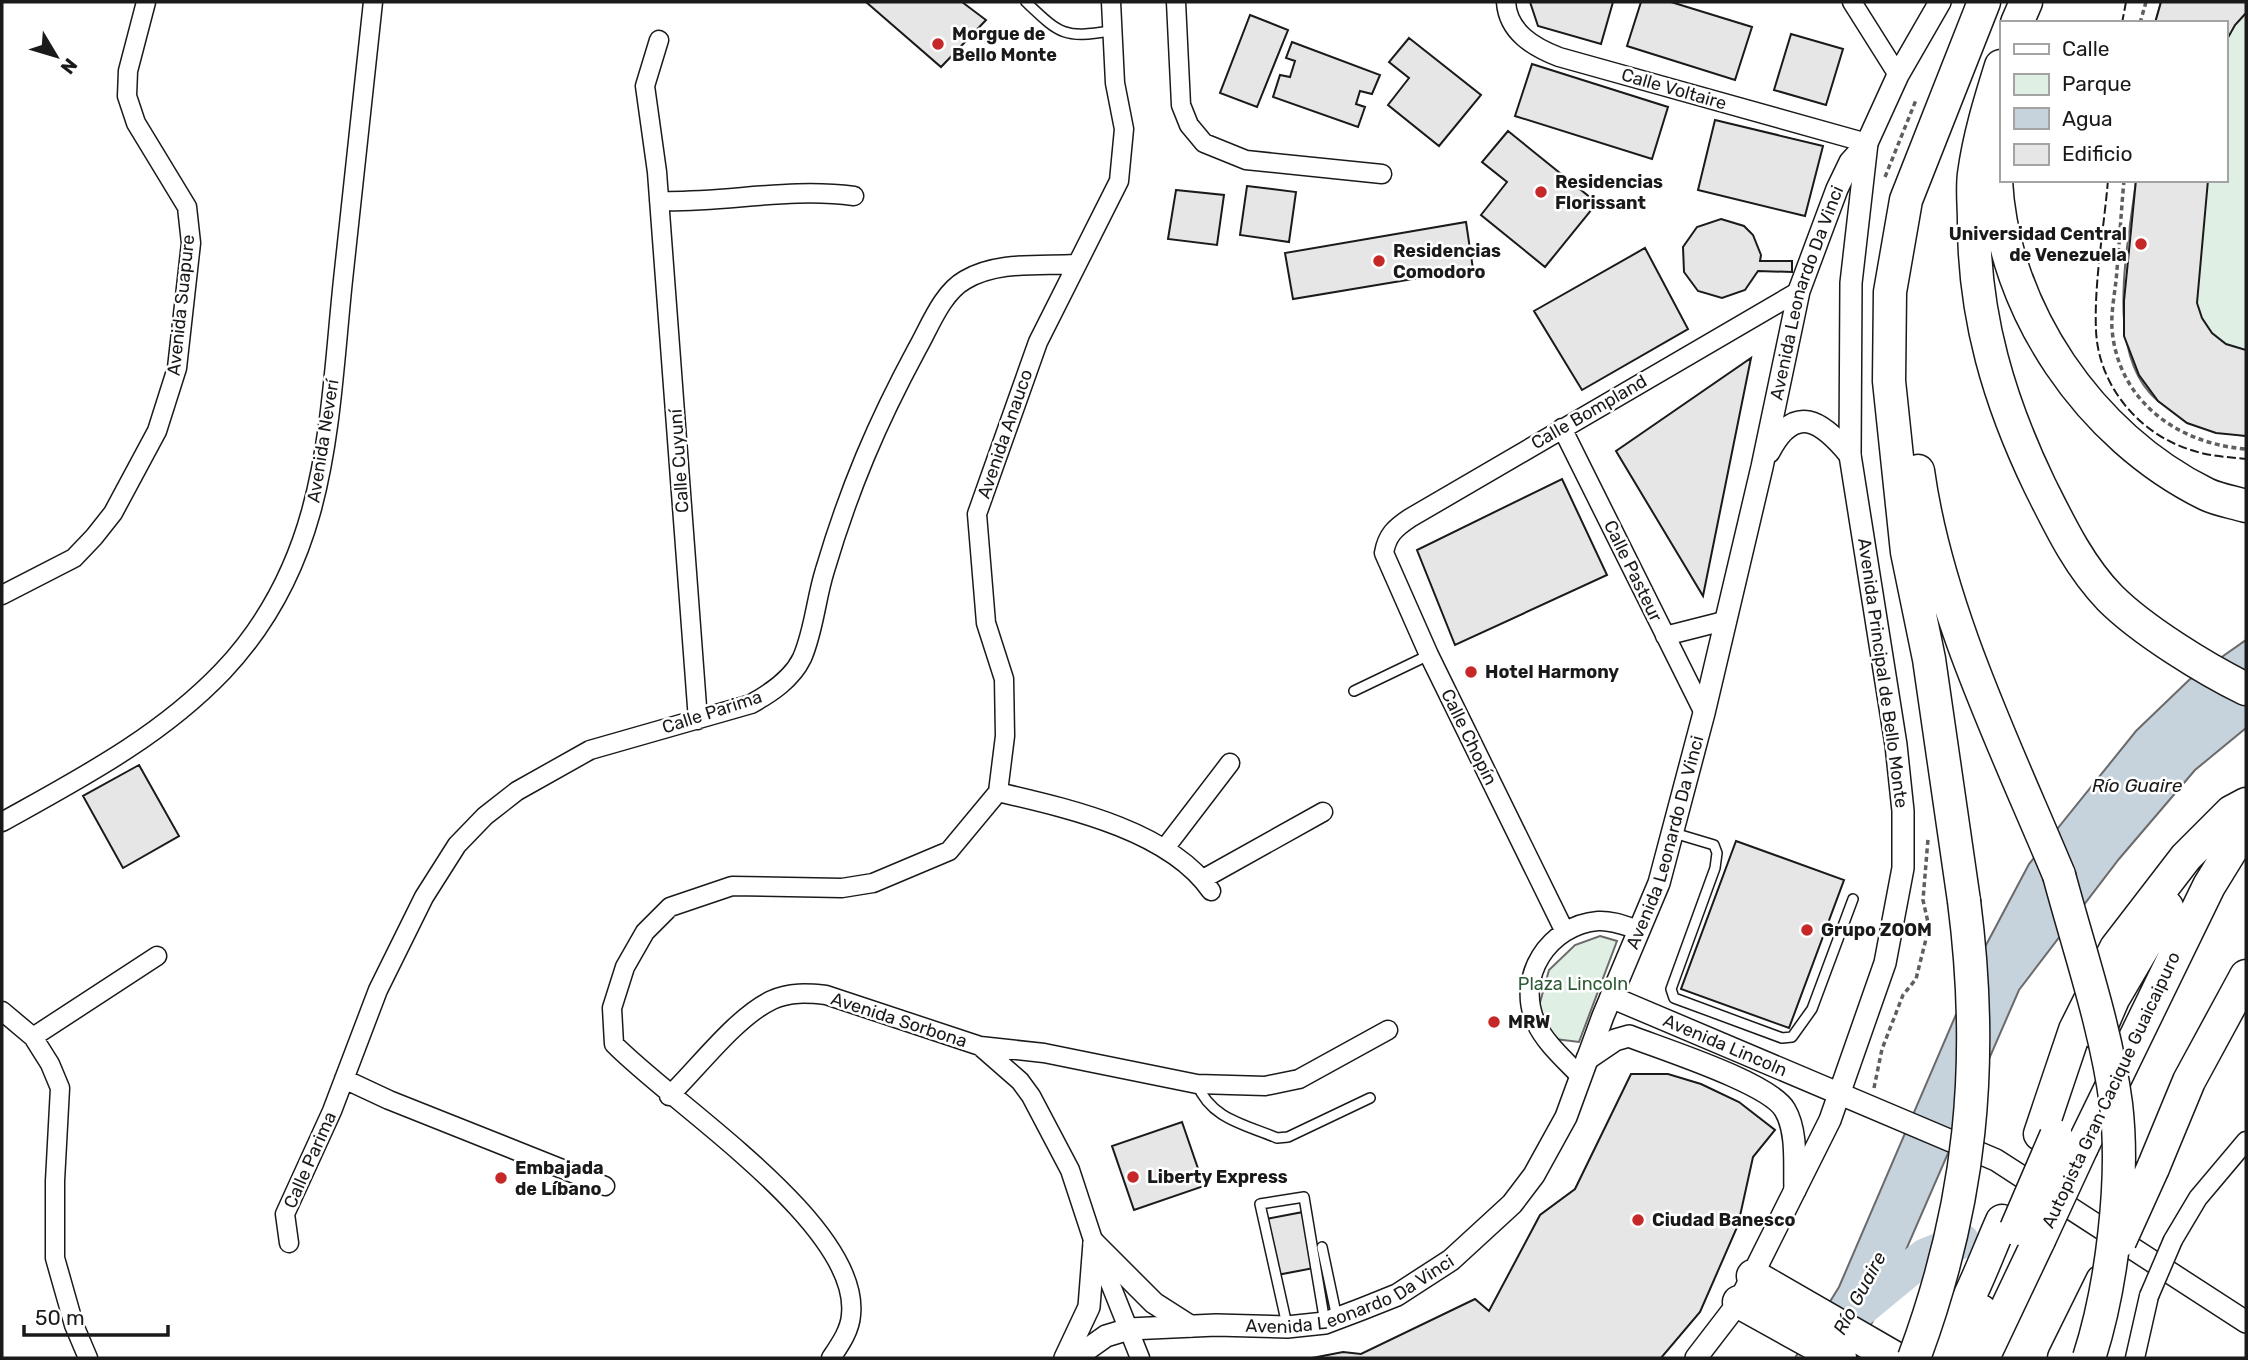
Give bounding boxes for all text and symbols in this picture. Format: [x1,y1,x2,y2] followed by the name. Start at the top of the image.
[21,21,91,91] north arrow
[2000,21,2227,182] legend
[952,23,1057,66] place label: Morgue de Bello Monte
[930,36,946,52] marker: Morgue de Bello Monte
[2062,36,2110,61] text: Calle
[56,54,82,79] text: N
[1619,63,1729,115] street label: Calle Voltaire
[2062,71,2132,96] text: Parque
[2062,106,2113,131] text: Agua
[2062,141,2132,166] text: Edificio
[1555,171,1663,214] place label: Residencias Florissant
[1765,182,1848,402] street label: Avenida Leonardo Da Vinci
[1533,184,1549,200] marker: Residencias Florissant
[1949,223,2127,266] place label: Universidad Central de Venezuela
[163,233,199,377] street label: Avenida Suapure
[2133,236,2149,252] marker: Universidad Central de Venezuela
[1393,240,1501,283] place label: Residencias Comodoro
[1371,253,1387,269] marker: Residencias Comodoro
[973,367,1037,501] street label: Avenida Anauco
[1527,370,1651,454] street label: Calle Bompland
[302,376,344,504] street label: Avenida Neverí
[664,407,694,514] street label: Calle Cuyuní
[1599,517,1667,626] street label: Calle Pasteur
[1853,537,1913,809] street label: Avenida Principal de Bello Monte
[1485,661,1619,683] place label: Hotel Harmony
[1463,664,1479,680] marker: Hotel Harmony
[1436,685,1502,789] street label: Calle Chopín
[659,686,765,738] street label: Calle Parima
[1621,733,1709,952] street label: Avenida Leonardo Da Vinci
[2092,774,2183,797] water label: Río Guaire
[1821,919,1932,941] place label: Grupo ZOOM
[1799,922,1815,938] marker: Grupo ZOOM
[2037,948,2185,1232] street label: Autopista Gran Cacique Guaicaipuro
[1518,973,1628,995] park label: Plaza Lincoln
[828,988,970,1052] street label: Avenida Sorbona
[1660,1009,1791,1081] street label: Avenida Lincoln
[1508,1011,1550,1033] place label: MRW
[1486,1014,1502,1030] marker: MRW
[279,1108,341,1212] street label: Calle Parima
[515,1157,604,1200] place label: Embajada de Líbano
[1147,1166,1288,1188] place label: Liberty Express
[1125,1169,1141,1185] marker: Liberty Express
[493,1170,509,1186] marker: Embajada de Líbano
[1652,1209,1796,1231] place label: Ciudad Banesco
[1630,1212,1646,1228] marker: Ciudad Banesco
[1828,1248,1891,1339] water label: Río Guaire
[1245,1250,1458,1338] street label: Avenida Leonardo Da Vinci
[24,1294,168,1338] scale bar
[35,1305,85,1330] text: 50 m

